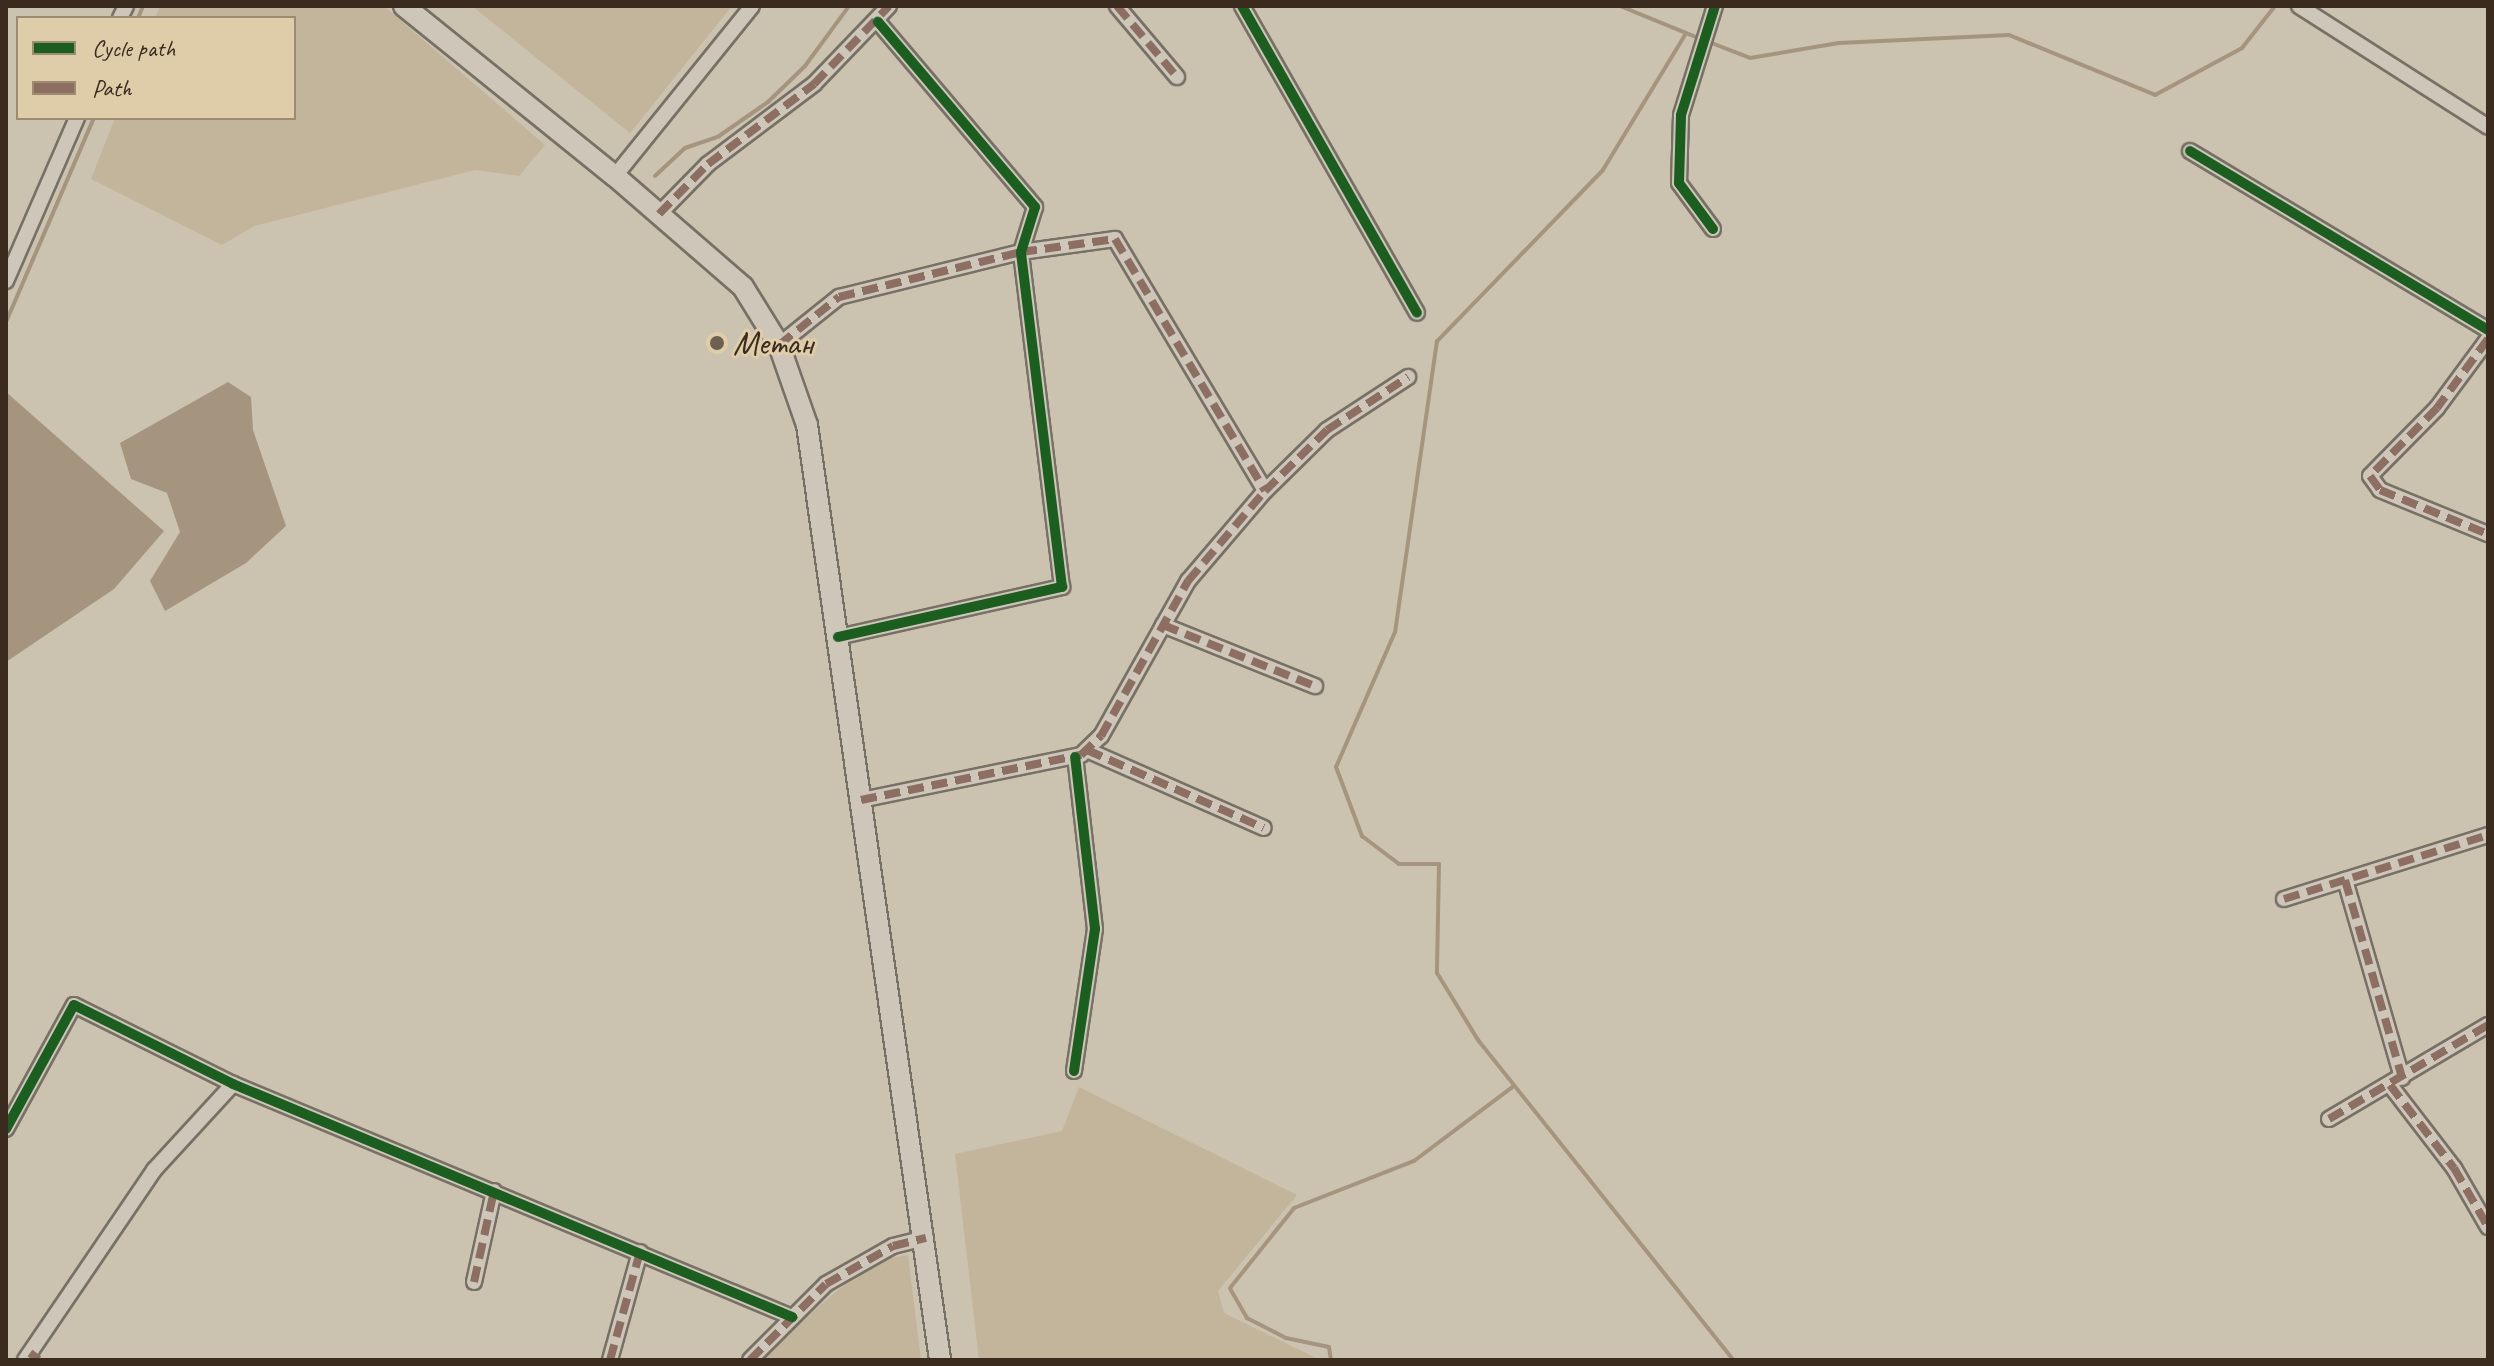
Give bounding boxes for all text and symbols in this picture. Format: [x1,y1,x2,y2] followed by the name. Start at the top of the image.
[16,16,296,120] legend
[92,33,175,63] text: Cycle path
[92,73,132,103] text: Path
[733,323,813,363] place label: Метан
[708,334,726,352] marker: Метан

